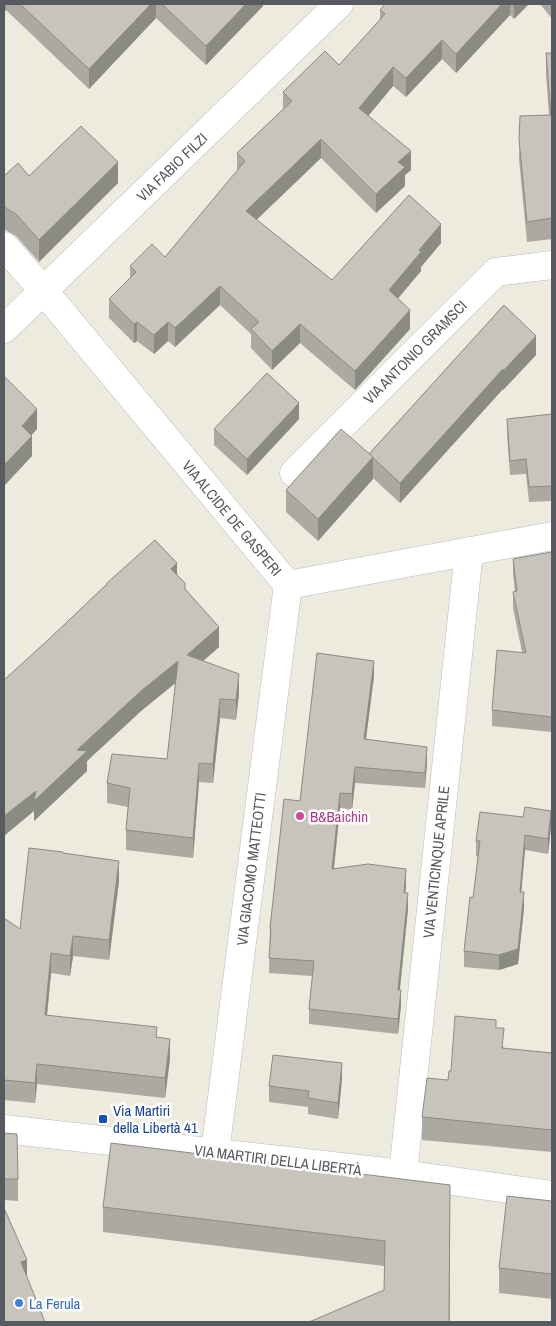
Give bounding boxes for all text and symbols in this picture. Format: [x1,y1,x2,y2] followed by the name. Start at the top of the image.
[132,128,212,206] street label: VIA FABIO FILZI
[359,296,471,408] street label: VIA ANTONIO GRAMSCI
[177,456,287,580] street label: VIA ALCIDE DE GASPERI
[418,785,454,939] street label: VIA VENTICINQUE APRILE
[231,791,271,947] street label: VIA GIACOMO MATTEOTTI
[310,806,368,827] place label: B&Baichin
[294,810,306,822] marker: B&Baichin
[113,1100,198,1138] place label: Via Martiri della Libertà 41
[97,1113,109,1125] marker: Via Martiri della Libertà 41
[193,1139,364,1181] street label: VIA MARTIRI DELLA LIBERTÀ
[29,1293,81,1314] place label: La Ferula
[13,1297,25,1309] marker: La Ferula

